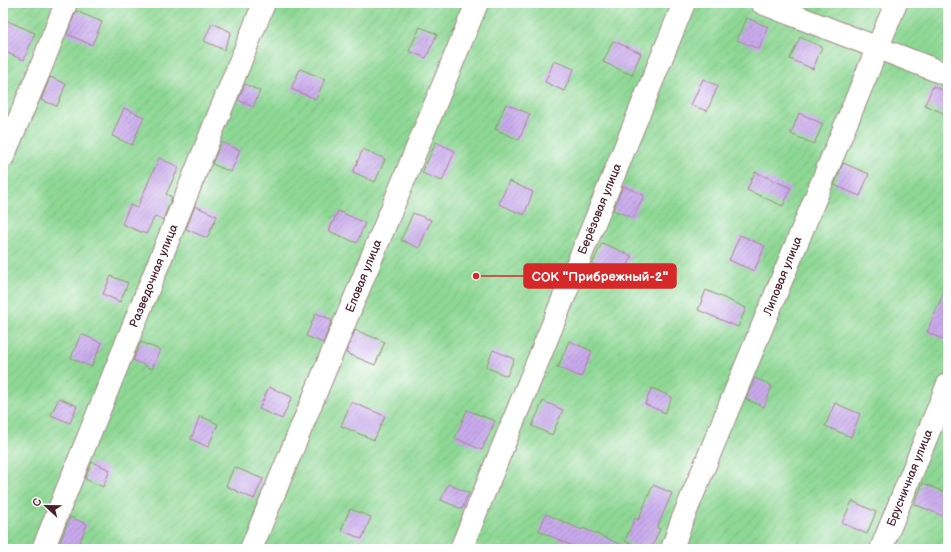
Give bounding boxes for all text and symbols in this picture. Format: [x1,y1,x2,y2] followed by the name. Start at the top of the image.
[575,161,625,257] street label: Берёзовая улица
[126,222,182,330] street label: Разведочная улица
[760,234,806,319] street label: Липовая улица
[343,237,385,315] street label: Еловая улица
[524,264,676,288] callout: СОК "Прибрежный-2"
[532,269,668,285] text: СОК "Прибрежный-2"
[884,427,936,529] street label: Брусничная улица
[26,486,66,526] north arrow
[30,496,45,508] text: С

